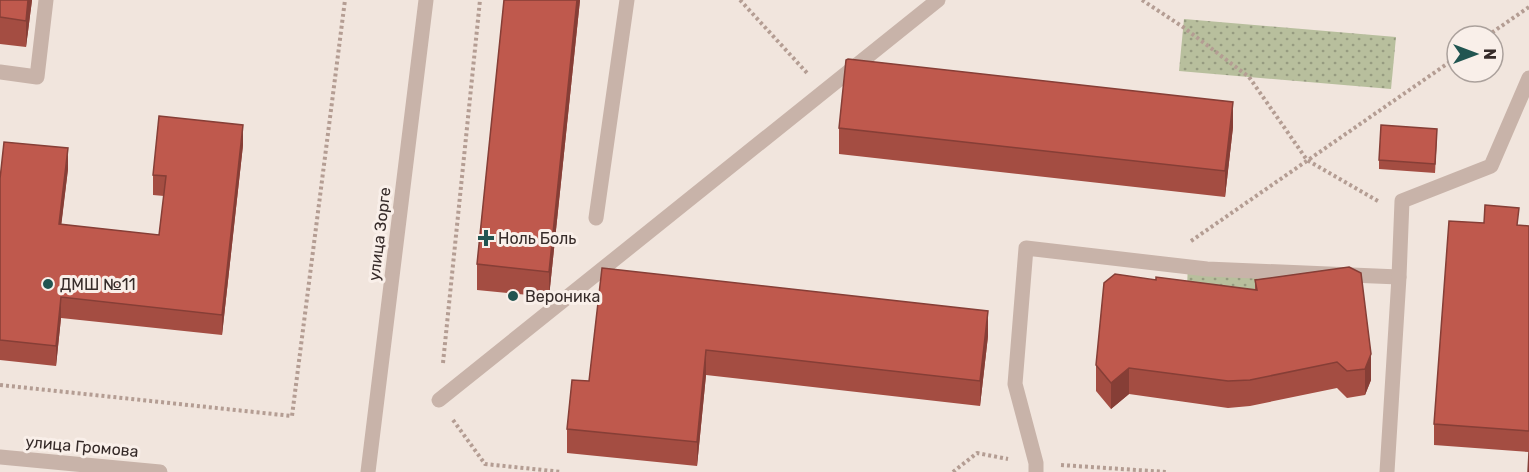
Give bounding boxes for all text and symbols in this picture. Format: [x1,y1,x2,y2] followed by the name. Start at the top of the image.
[1445,24,1505,84] north arrow
[1480,48,1499,60] text: N
[364,186,395,282] street label: улица Зорге
[498,229,576,248] place label: Ноль Боль
[479,231,493,245] marker: Ноль Боль
[60,275,136,294] place label: ДМШ №11
[41,277,55,291] marker: ДМШ №11
[525,287,600,306] place label: Вероника
[506,289,520,303] marker: Вероника
[25,432,139,461] street label: улица Громова

